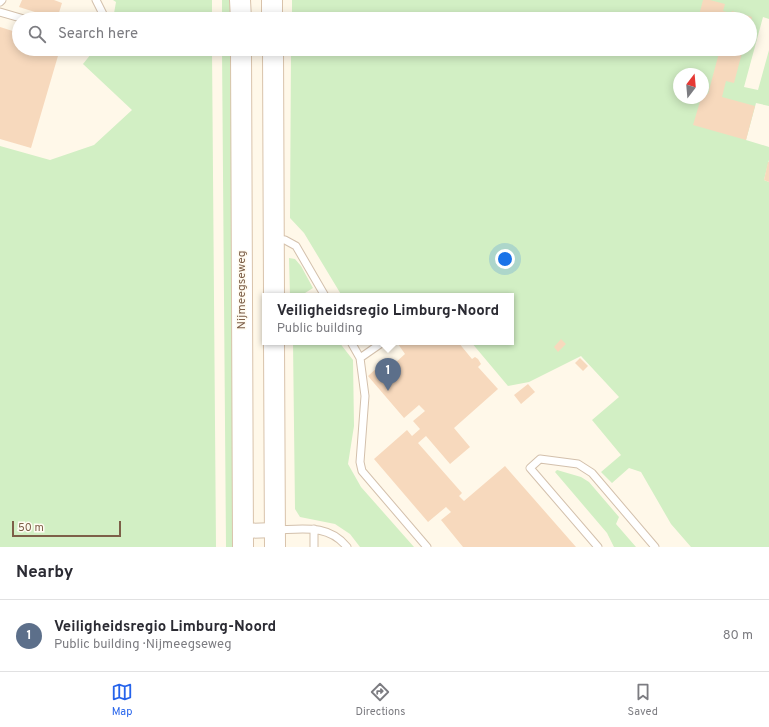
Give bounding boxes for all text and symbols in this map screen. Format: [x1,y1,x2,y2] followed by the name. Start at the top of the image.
[12,12,757,56] search box
[26,23,48,45] icon: search
[58,25,138,44] text: Search here
[673,68,709,104] north arrow
[495,249,515,269] your location
[234,250,250,330] street label: Nijmeegseweg
[262,293,514,345] popup
[277,302,499,321] text: Veiligheidsregio Limburg-Noord
[277,321,363,337] text: Public building
[375,358,401,391] pin: 1
[12,519,121,538] scale bar
[18,521,44,535] text: 50 m
[16,562,73,584] text: Nearby
[54,618,276,637] text: Veiligheidsregio Limburg-Noord
[26,628,32,644] text: 1
[723,628,753,644] text: 80 m
[54,637,232,653] text: Public building · Nijmeegseweg
[111,681,133,719] tab: Map
[355,681,405,719] tab: Directions
[628,681,658,719] tab: Saved

